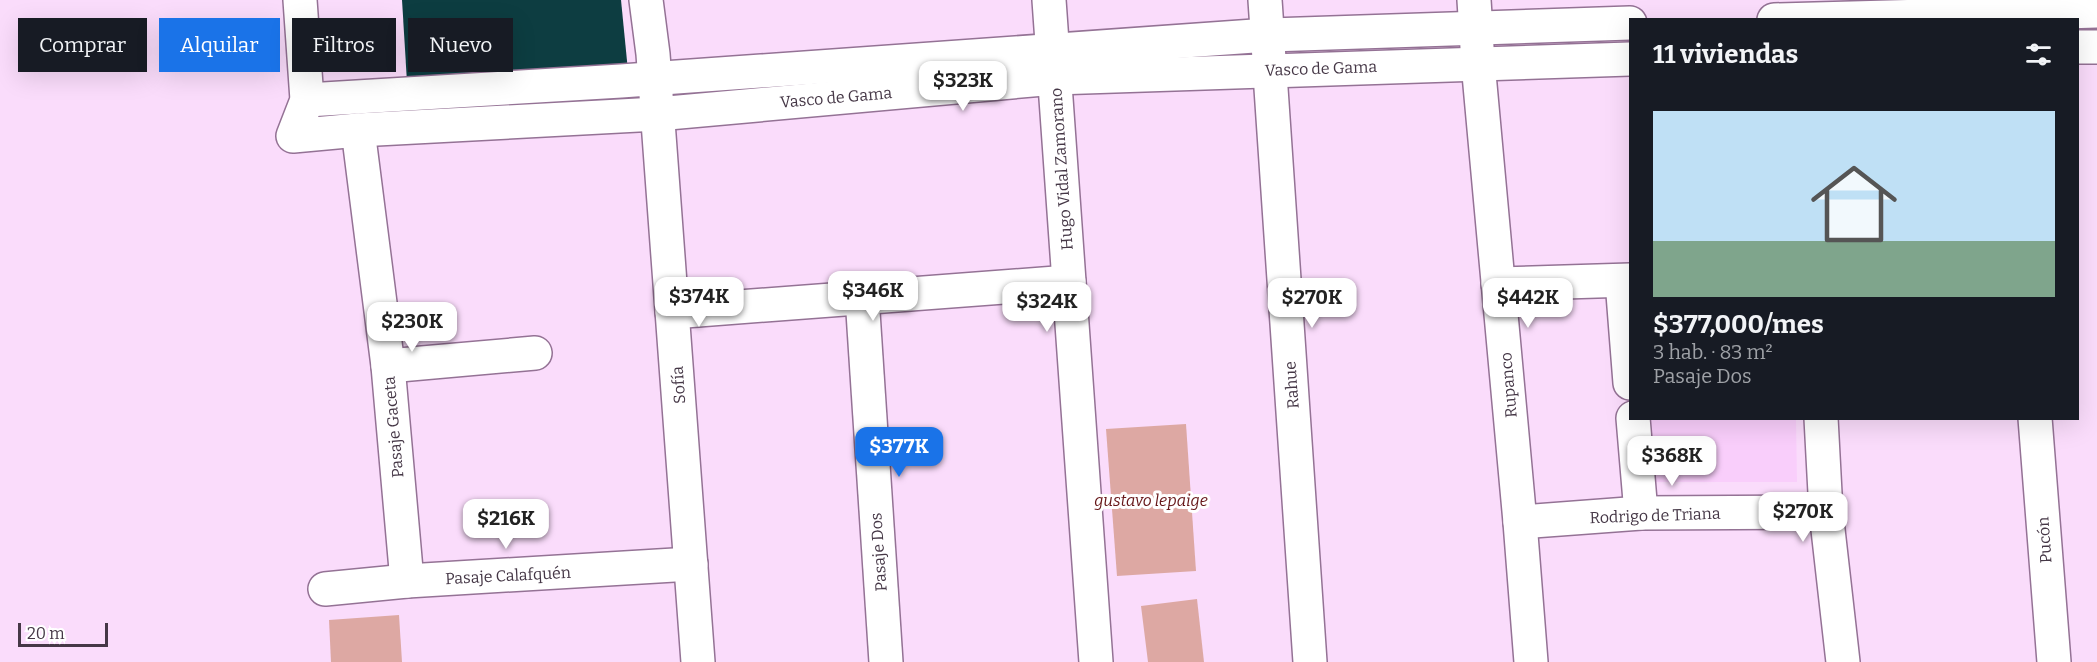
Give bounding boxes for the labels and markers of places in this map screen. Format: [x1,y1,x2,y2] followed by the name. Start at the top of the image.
[921,61,1005,112] pin: $323K
[831,271,915,322] pin: $346K
[657,277,741,328] pin: $374K
[1270,278,1354,329] pin: $270K
[1486,278,1570,329] pin: $442K
[1005,282,1089,333] pin: $324K
[370,302,454,353] pin: $230K
[857,427,941,478] pin: $377K
[1630,436,1714,487] pin: $368K
[1761,492,1845,543] pin: $270K
[464,499,548,550] pin: $216K

